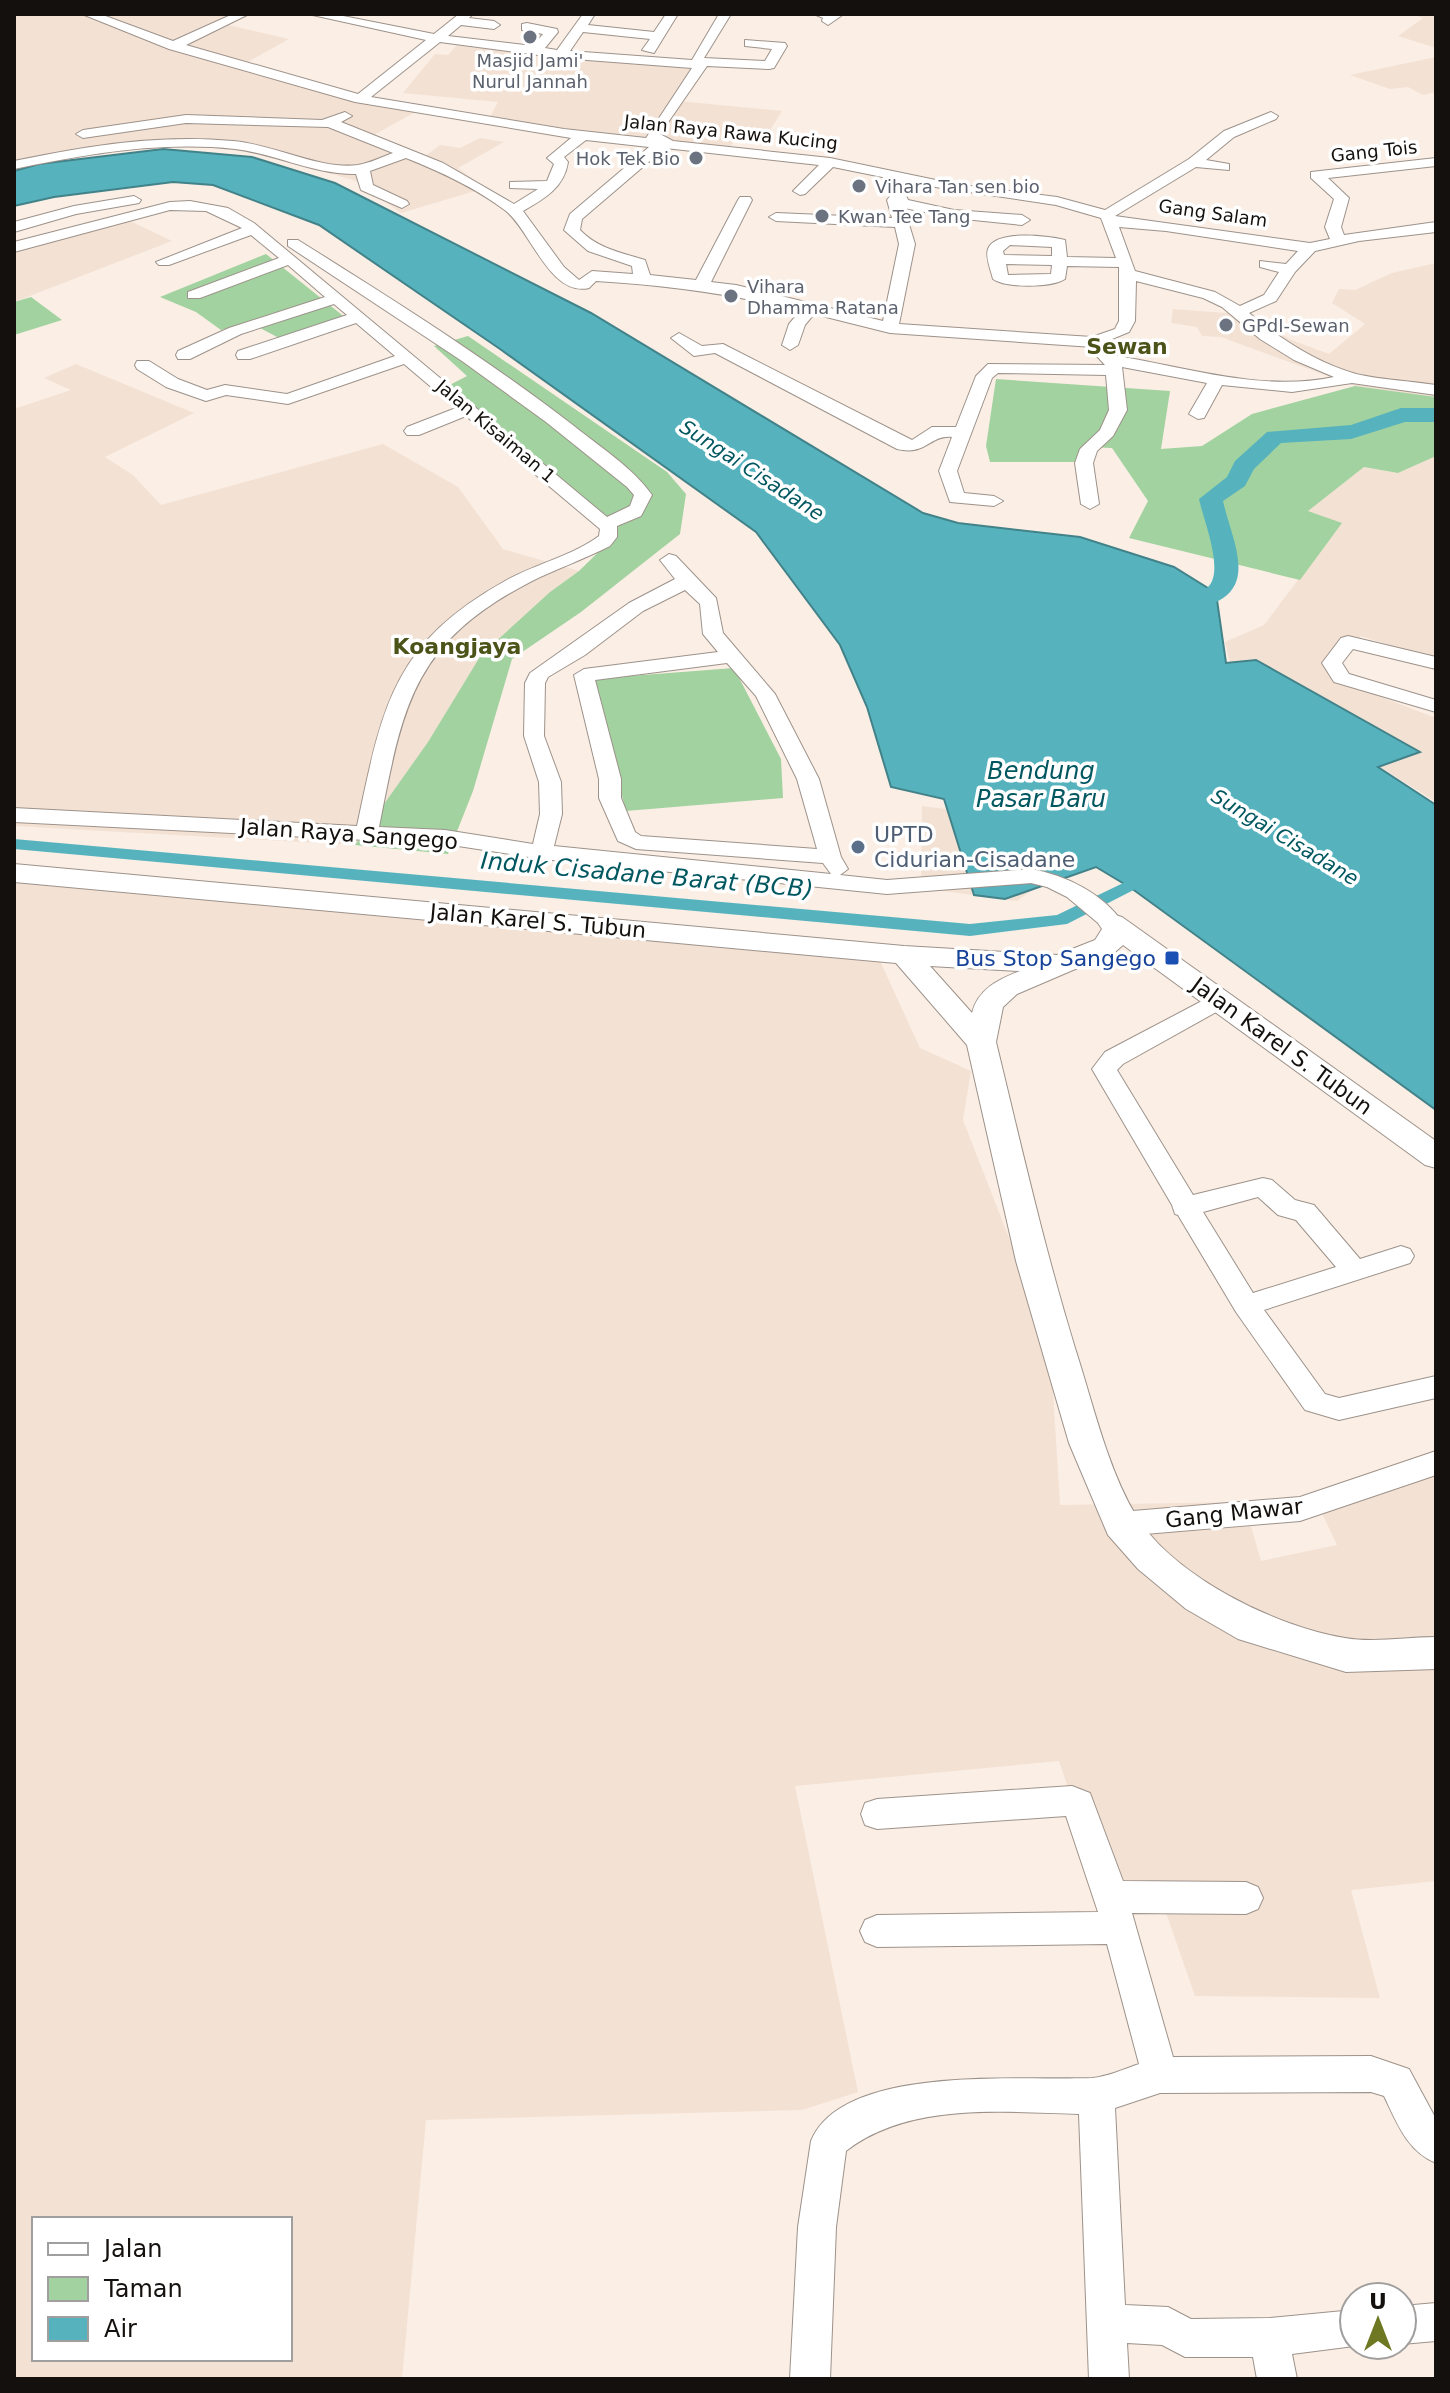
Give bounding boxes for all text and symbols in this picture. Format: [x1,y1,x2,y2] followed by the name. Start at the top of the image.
[521,28,539,46] marker: Masjid Jami' Nurul Jannah
[472,50,588,92] place label: Masjid Jami' Nurul Jannah
[622,110,839,154] street label: Jalan Raya Rawa Kucing
[1330,136,1418,166] street label: Gang Tois
[576,148,680,169] place label: Hok Tek Bio
[687,149,705,167] marker: Hok Tek Bio
[875,176,1040,197] place label: Vihara Tan sen bio
[850,177,868,195] marker: Vihara Tan sen bio
[1157,195,1269,231] street label: Gang Salam
[838,206,970,227] place label: Kwan Tee Tang
[813,207,831,225] marker: Kwan Tee Tang
[747,276,899,318] place label: Vihara Dhamma Ratana
[722,287,740,305] marker: Vihara Dhamma Ratana
[1242,315,1350,336] place label: GPdI-Sewan
[1217,316,1235,334] marker: GPdI-Sewan
[1086,334,1168,359] district label: Sewan
[431,374,560,487] street label: Jalan Kisaiman 1
[675,414,829,526] water label: Sungai Cisadane
[393,634,521,659] district label: Koangjaya
[976,757,1106,813] water label: Bendung Pasar Baru
[1207,784,1363,890] water label: Sungai Cisadane
[237,814,459,854] street label: Jalan Raya Sangego
[874,822,1075,872] place label: UPTD Cidurian-Cisadane
[849,838,867,856] marker: UPTD Cidurian-Cisadane
[480,847,814,903] water label: Induk Cisadane Barat (BCB)
[427,899,647,943] street label: Jalan Karel S. Tubun
[955,946,1156,971] place label: Bus Stop Sangego
[1163,949,1181,967] marker: Bus Stop Sangego
[1185,971,1377,1120] street label: Jalan Karel S. Tubun
[1164,1493,1305,1533] street label: Gang Mawar
[32,2217,292,2361] legend
[102,2235,162,2263] text: Jalan
[103,2275,183,2303] text: Taman
[1338,2281,1418,2361] north arrow
[1369,2289,1387,2314] text: U
[104,2315,137,2343] text: Air

